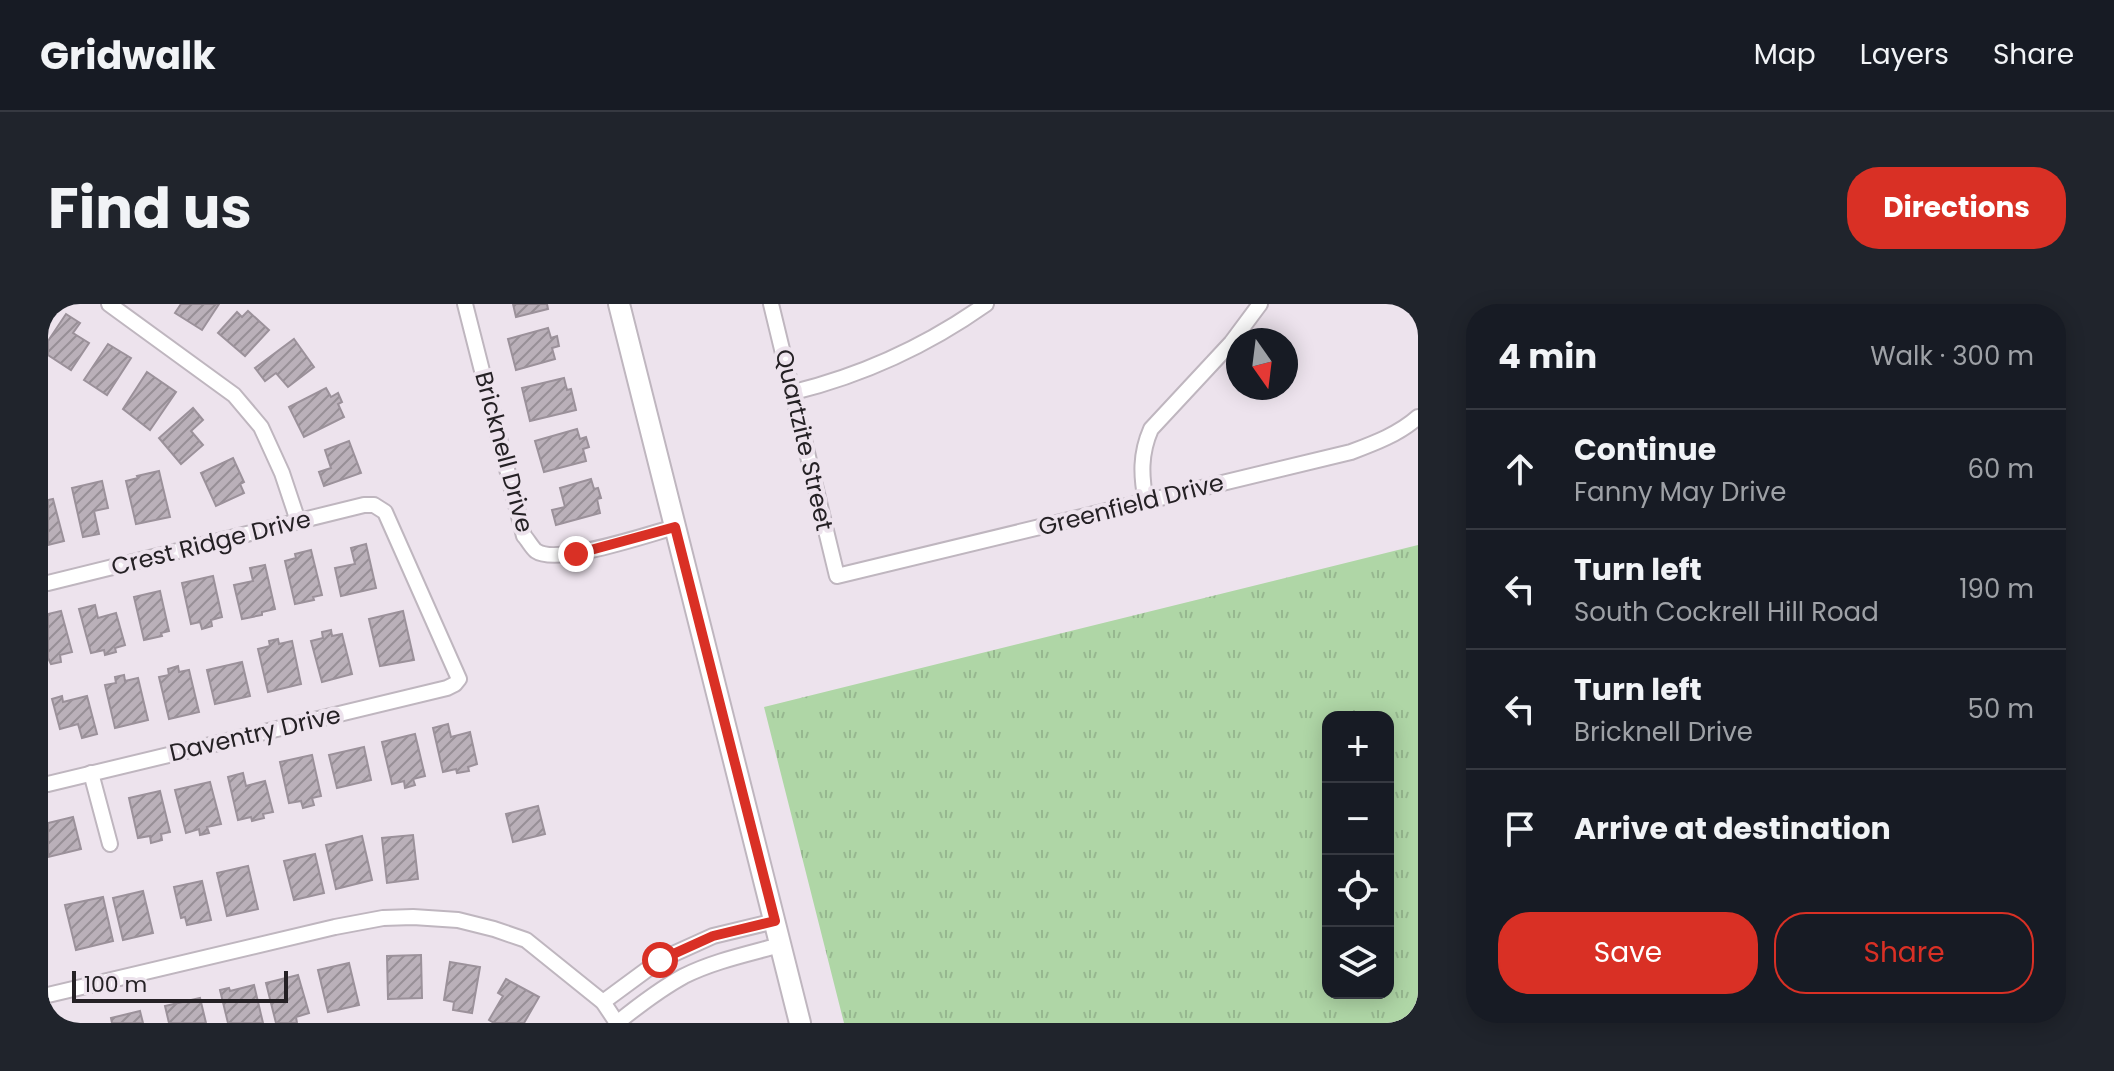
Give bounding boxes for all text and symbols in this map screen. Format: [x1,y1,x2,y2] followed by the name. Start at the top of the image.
[40,29,216,82] text: Gridwalk
[1754,35,1816,74] text: Map
[1860,35,1949,74] text: Layers
[1993,35,2074,74] text: Share
[1847,167,2066,249] button: Directions
[48,169,252,248] text: Find us
[1226,328,1298,400] north arrow
[1498,332,1597,380] text: 4 min
[1870,338,2034,374] text: Walk · 300 m
[768,346,841,534] street label: Quartzite Street
[467,368,542,536] street label: Bricknell Drive
[1574,428,1716,471] text: Continue
[1498,447,1542,491] icon: ahead
[1967,451,2034,487] text: 60 m
[1035,466,1227,544] street label: Greenfield Drive
[1574,474,1786,510] text: Fanny May Drive
[108,502,314,583] street label: Crest Ridge Drive
[558,536,594,572] route end
[1574,548,1702,591] text: Turn left
[1498,567,1542,611] icon: left
[1959,571,2034,607] text: 190 m
[1574,594,1879,630] text: South Cockrell Hill Road
[1574,668,1702,711] text: Turn left
[1498,687,1542,731] icon: left
[1968,691,2034,727] text: 50 m
[166,698,344,769] street label: Daventry Drive
[1322,711,1394,999] map controls
[1322,711,1394,783] button: +
[1574,714,1753,750] text: Bricknell Drive
[1322,783,1394,855] button: −
[1498,807,1542,851] icon: arrive
[1574,807,1891,850] text: Arrive at destination
[1322,855,1394,927] button: locate
[1498,912,1758,994] button: Save
[1774,912,2034,994] button: Share
[1322,927,1394,999] button: layers
[642,942,678,978] route start
[72,967,288,1003] scale bar
[84,969,147,1000] text: 100 m

